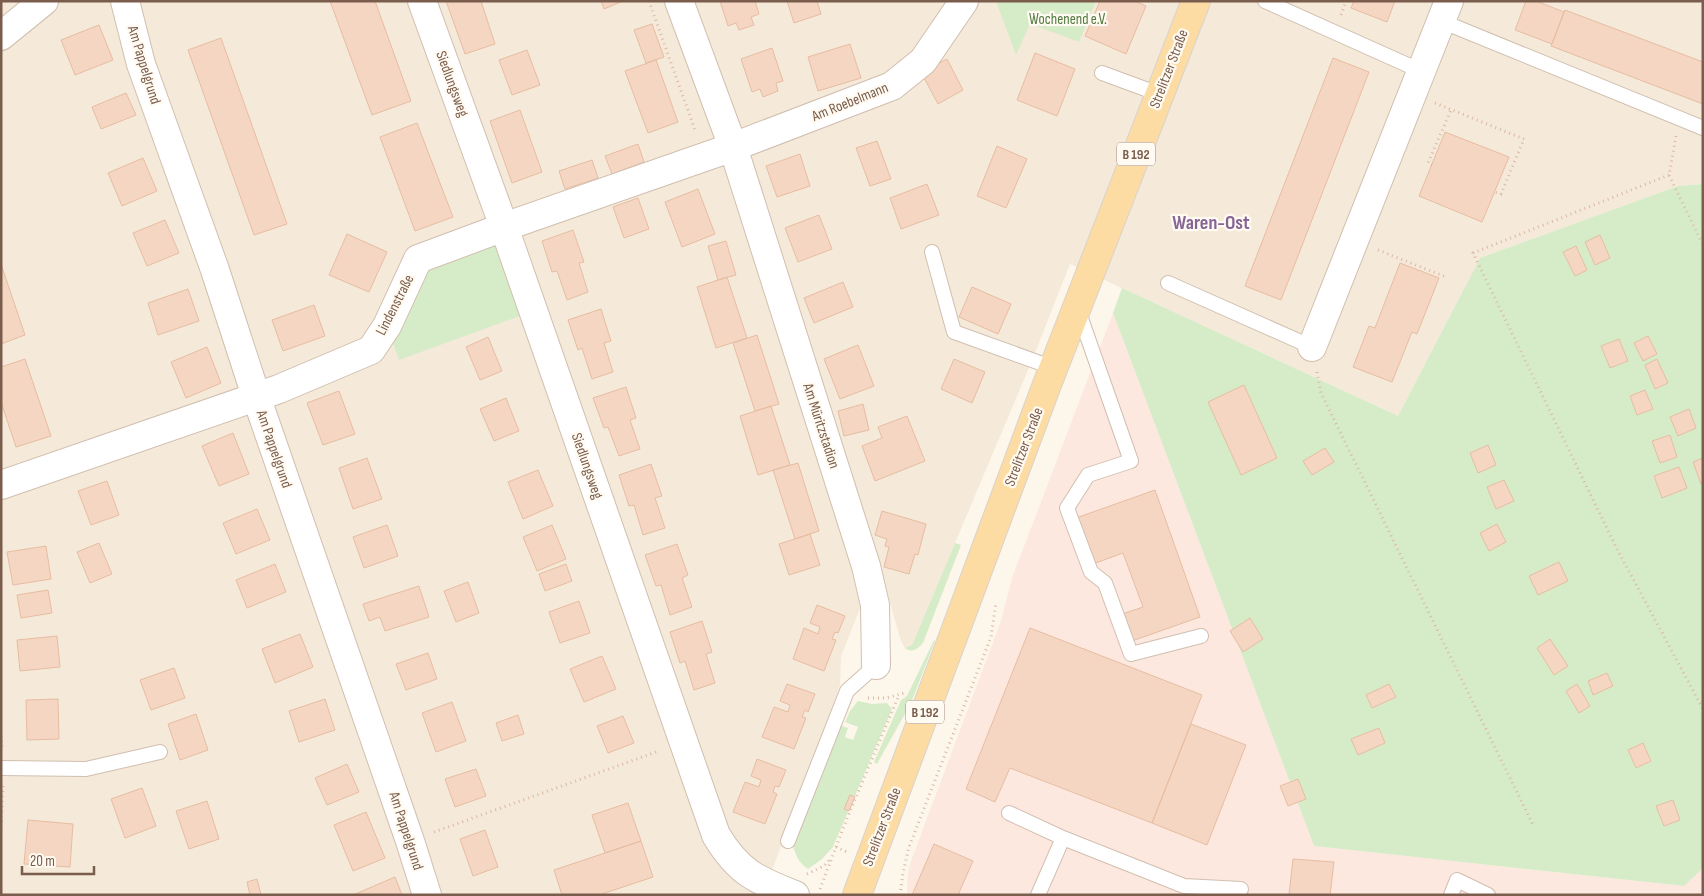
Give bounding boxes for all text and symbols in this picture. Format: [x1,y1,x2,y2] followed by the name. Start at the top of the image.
[1029,10,1107,29] park label: Wochenend e.V.
[123,22,165,107] street label: Am Pappelgrund
[1145,27,1193,111] street label: Strelitzer Straße
[431,48,473,120] street label: Siedlungsweg
[808,78,891,126] street label: Am Roebelmann
[1117,142,1155,166] road number: B 192
[1172,211,1250,235] district label: Waren-Ost
[372,271,418,339] street label: Lindenstraße
[798,380,844,471] street label: Am Müritzstadion
[1000,405,1048,489] street label: Strelitzer Straße
[251,407,296,490] street label: Am Pappelgrund
[567,430,607,502] street label: Siedlungsweg
[906,700,944,724] road number: B 192
[858,785,906,869] street label: Strelitzer Straße
[384,789,428,873] street label: Am Pappelgrund
[22,844,95,876] scale bar
[30,852,55,871] text: 20 m

